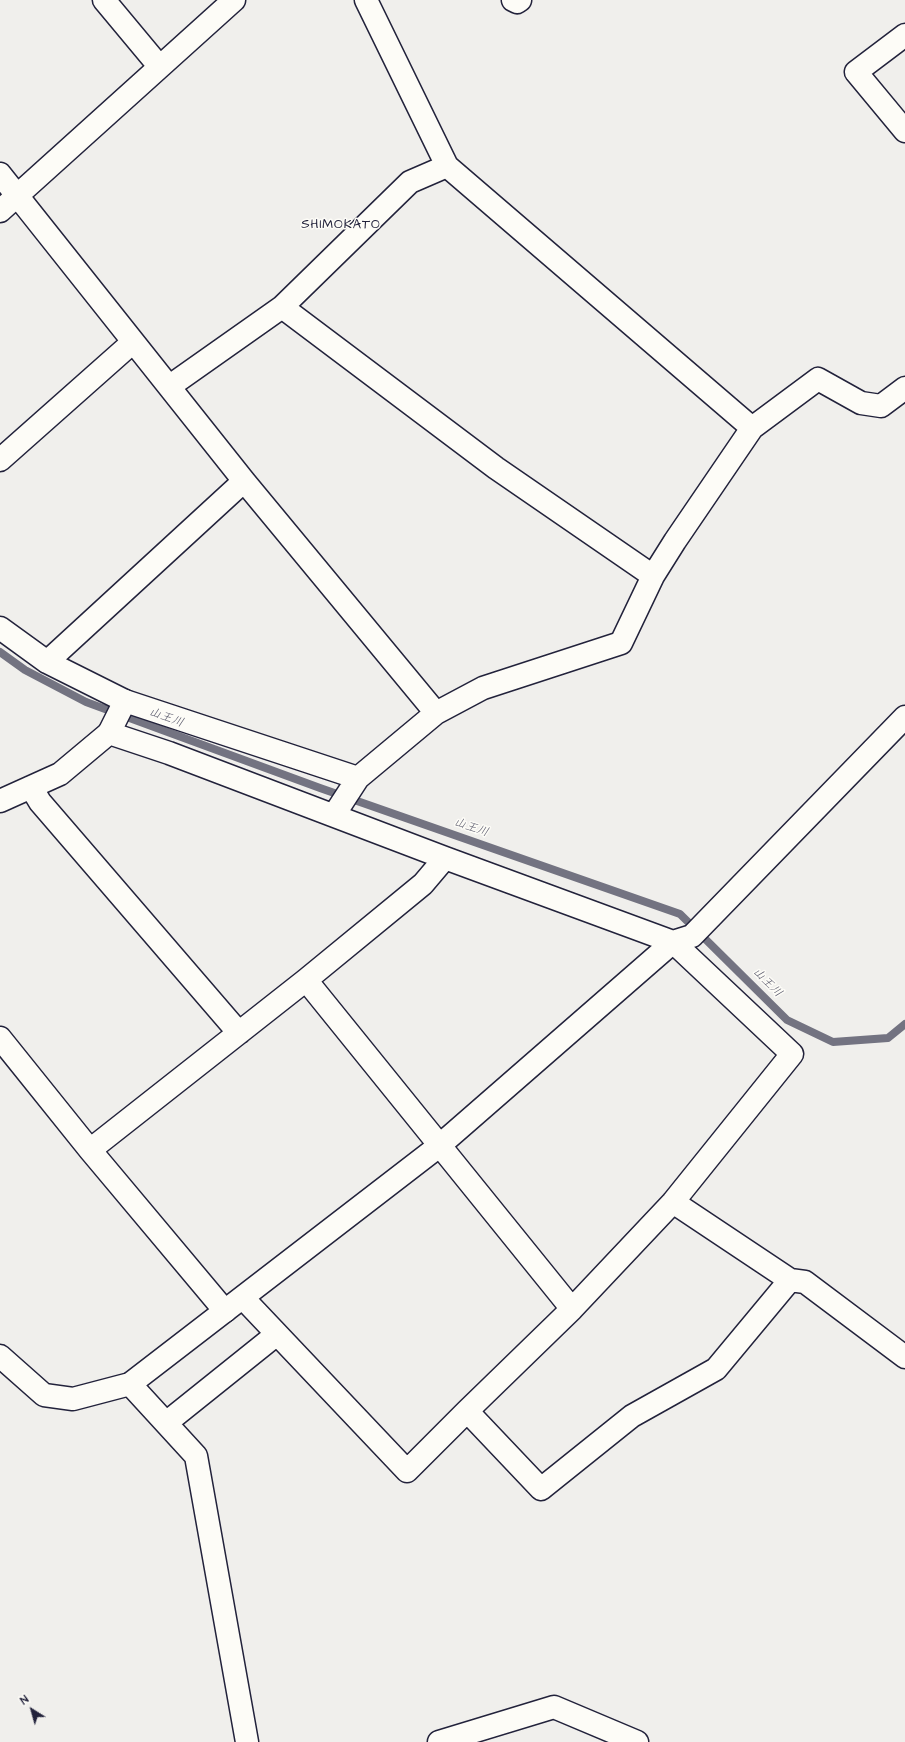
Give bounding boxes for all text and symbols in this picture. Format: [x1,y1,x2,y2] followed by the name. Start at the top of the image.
[301,217,381,233] district label: SHIMOKATO
[147,705,185,731] water label: 山王川
[452,815,490,841] water label: 山王川
[749,965,785,1001] water label: 山王川
[12,1690,52,1730] north arrow
[17,1692,32,1708] text: N

